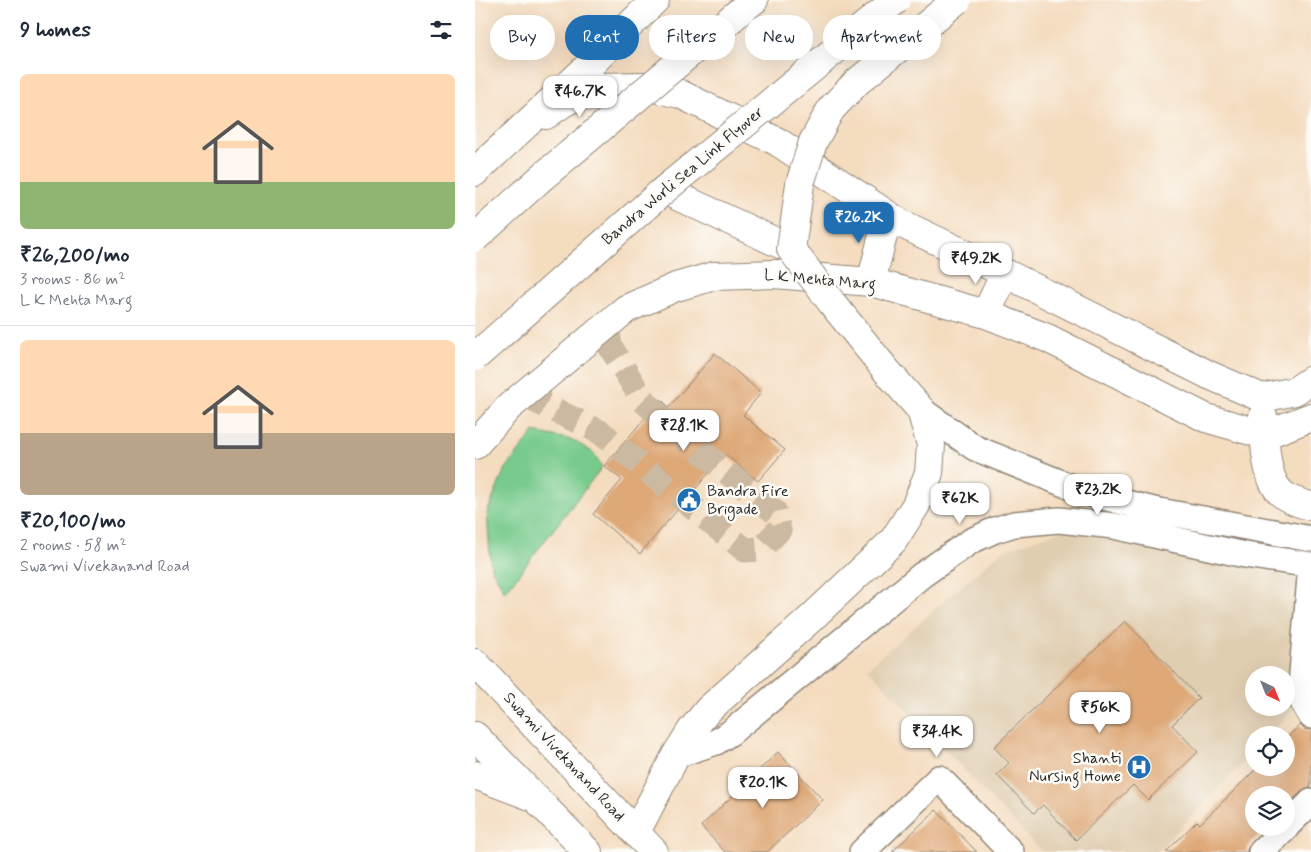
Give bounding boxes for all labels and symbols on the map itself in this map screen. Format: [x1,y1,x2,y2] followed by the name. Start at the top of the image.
[539,76,621,118] pin: ₹46.7K
[598,102,769,250] street label: Bandra Worli Sea Link Flyover
[818,202,900,244] pin: ₹26.2K
[935,242,1017,285] pin: ₹49.2K
[763,265,877,296] street label: L K Mehta Marg
[643,410,725,452] pin: ₹28.1K
[1057,474,1139,516] pin: ₹23.2K
[707,481,789,521] place label: Bandra Fire Brigade
[930,482,990,525] pin: ₹62K
[676,487,702,513] public building icon: Bandra Fire Brigade
[1245,666,1295,716] north arrow
[499,688,629,826] street label: Swami Vivekanand Road
[1070,692,1130,734] pin: ₹56K
[896,716,978,758] pin: ₹34.4K
[1029,748,1121,788] place label: Shanti Nursing Home
[1126,754,1152,780] hospital icon: Shanti Nursing Home
[722,766,804,809] pin: ₹20.1K

